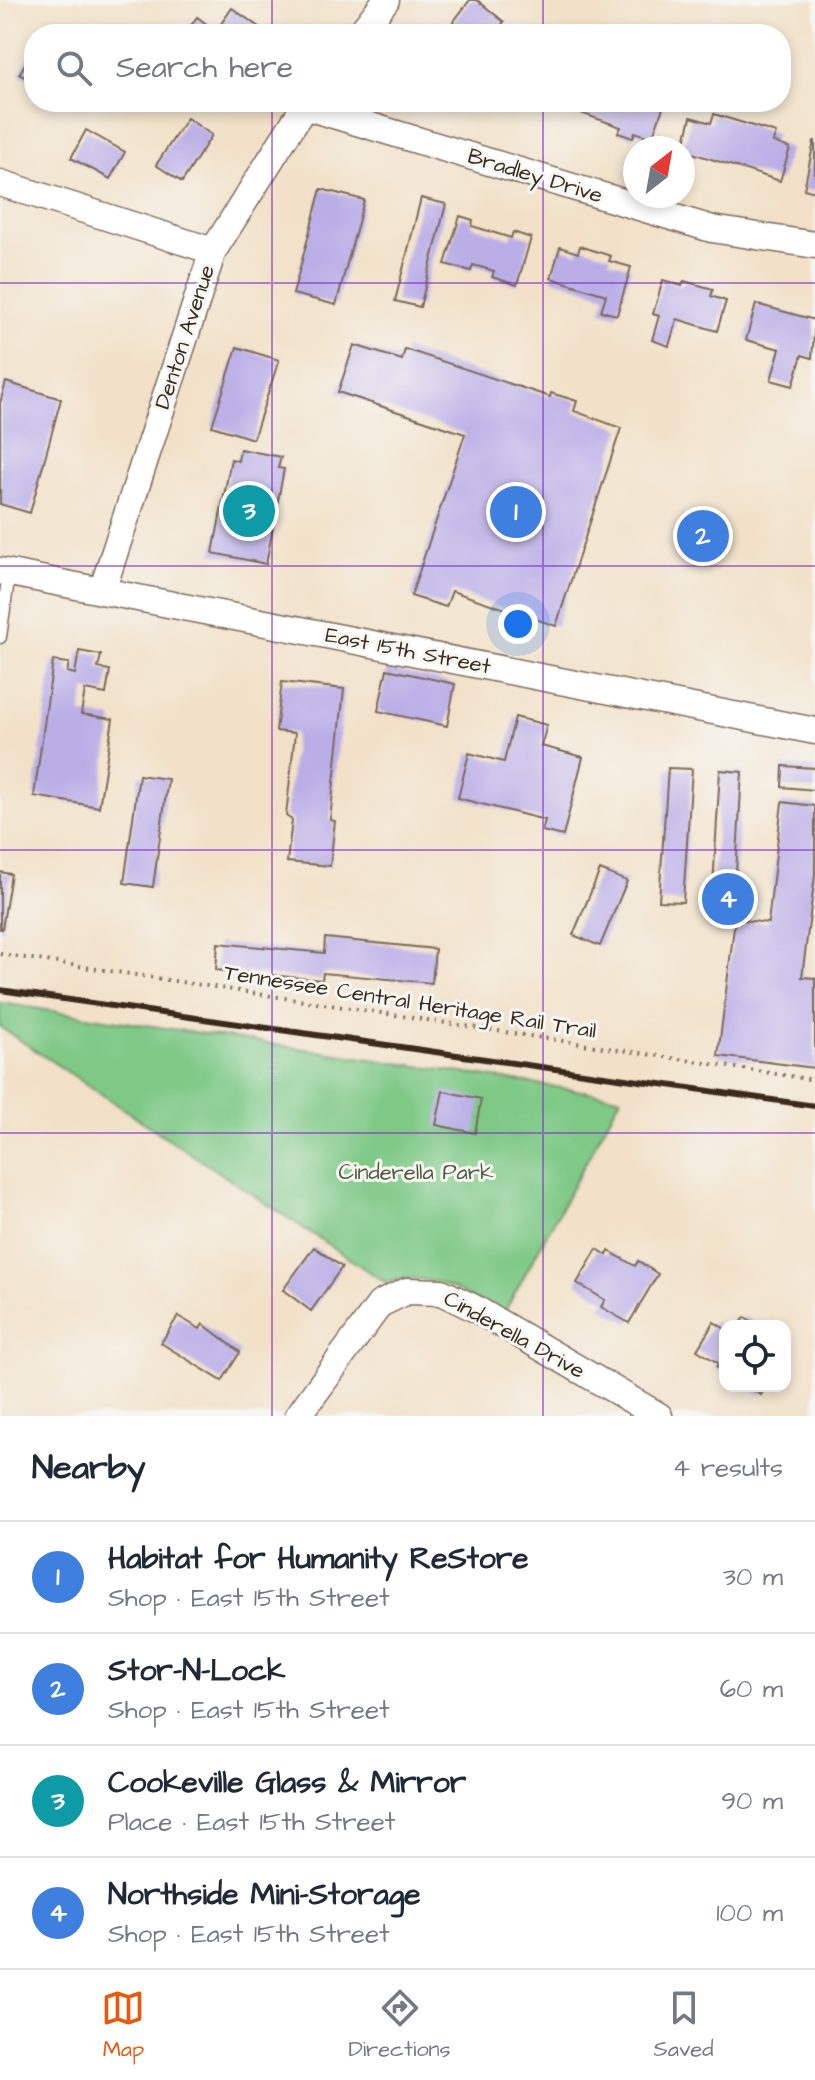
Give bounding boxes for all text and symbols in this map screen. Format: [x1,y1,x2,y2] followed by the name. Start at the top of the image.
[24,24,791,112] search box
[52,46,96,90] icon: search
[116,47,293,89] text: Search here
[623,136,695,208] north arrow
[463,141,606,212] street label: Bradley Drive
[147,261,223,413] street label: Denton Avenue
[223,481,275,541] pin: 3
[490,482,542,542] pin: 1
[677,506,729,566] pin: 2
[498,604,538,644] your location
[323,620,493,682] street label: East 15th Street
[702,869,754,929] pin: 4
[222,957,598,1048] street label: Tennessee Central Heritage Rail Trail
[339,1157,494,1188] park label: Cinderella Park
[438,1283,590,1387] street label: Cinderella Drive
[719,1320,791,1392] map controls
[719,1320,791,1392] button: locate
[32,1444,146,1492] text: Nearby
[673,1450,783,1486] text: 4 results
[108,1538,528,1580] text: Habitat for Humanity ReStore
[56,1559,60,1595] text: 1
[723,1559,783,1595] text: 30 m
[108,1580,389,1616] text: Shop · East 15th Street
[108,1650,285,1692] text: Stor-N-Lock
[51,1671,65,1707] text: 2
[720,1671,783,1707] text: 60 m
[108,1692,389,1728] text: Shop · East 15th Street
[108,1762,466,1804] text: Cookeville Glass & Mirror
[51,1783,65,1819] text: 3
[721,1783,783,1819] text: 90 m
[108,1804,395,1840] text: Place · East 15th Street
[108,1874,420,1916] text: Northside Mini-Storage
[49,1895,67,1931] text: 4
[716,1895,783,1931] text: 100 m
[108,1916,389,1952] text: Shop · East 15th Street
[101,1986,145,2065] tab: Map
[348,1986,451,2065] tab: Directions
[654,1986,714,2065] tab: Saved

